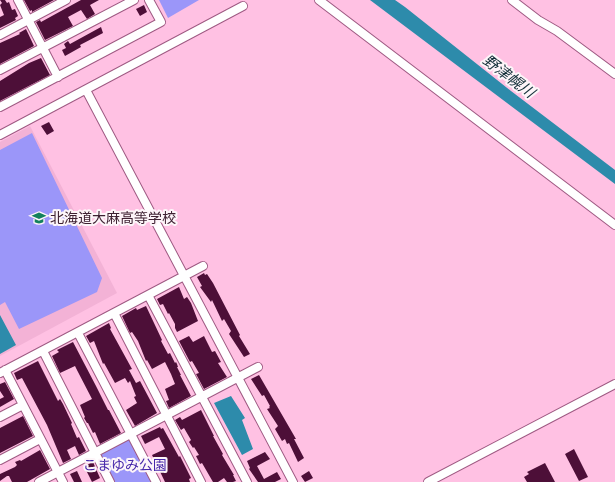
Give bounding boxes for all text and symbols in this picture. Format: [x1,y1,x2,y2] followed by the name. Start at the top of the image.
[479,50,540,103] water label: 野津幌川
[50,209,176,227] place label: 北海道大麻高等学校
[31,210,47,226] school or university icon: 北海道大麻高等学校
[83,456,167,474] park label: こまゆみ公園

